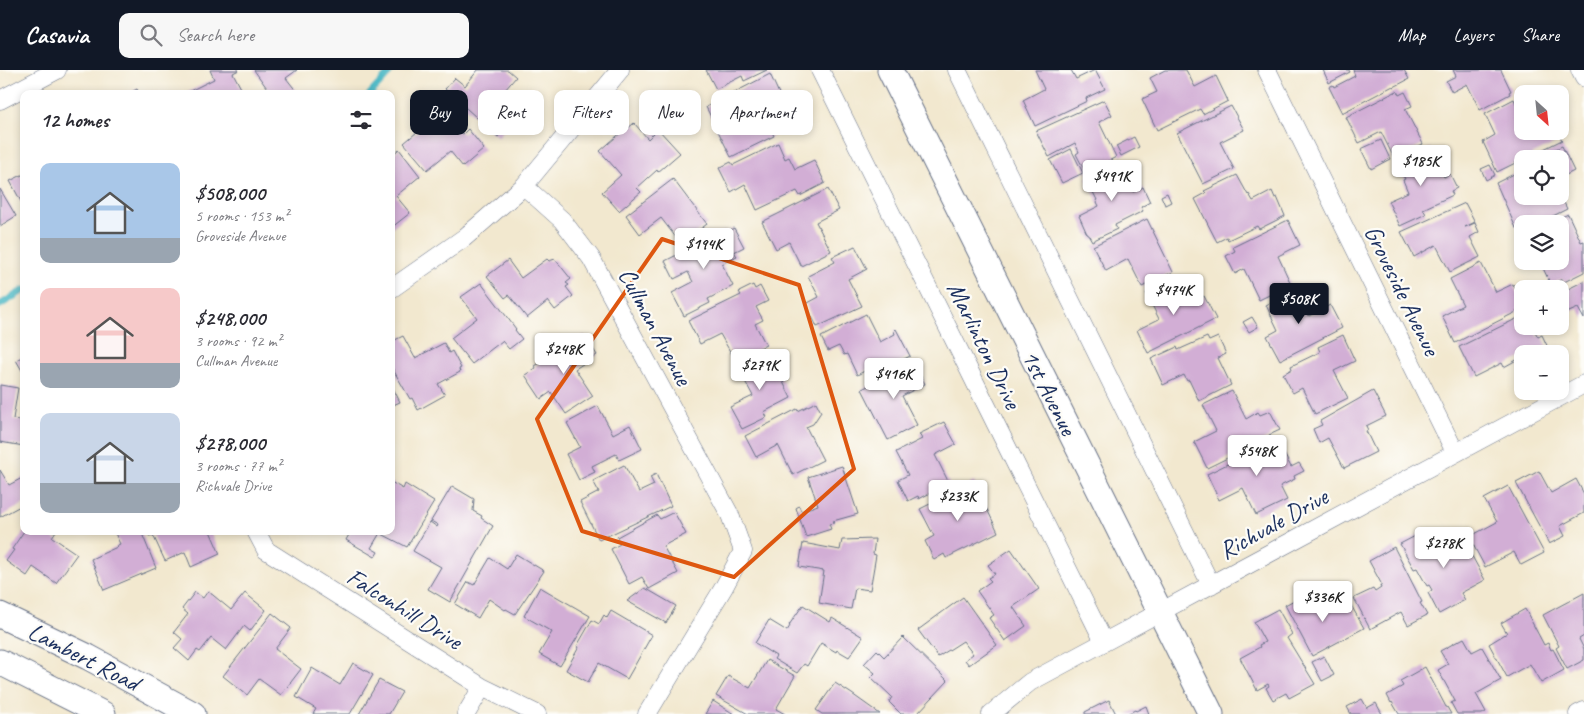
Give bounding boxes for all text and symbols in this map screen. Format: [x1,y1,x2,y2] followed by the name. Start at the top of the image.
[119,13,469,58] search box
[25,20,89,50] text: Casavia
[137,21,165,49] icon: search
[177,23,254,47] text: Search here
[1398,24,1426,46] text: Map
[1454,24,1493,46] text: Layers
[1521,24,1559,46] text: Share
[1514,85,1569,140] north arrow
[1514,85,1569,400] map controls
[410,90,468,135] chip: Buy
[478,90,544,135] chip: Rent
[554,90,629,135] chip: Filters
[639,90,701,135] chip: New
[711,90,813,135] chip: Apartment
[347,106,375,134] icon: filters
[40,107,109,133] text: 12 homes
[1386,144,1456,187] pin: $185K
[1514,150,1569,205] button: locate
[1403,151,1439,171] text: $185K
[1077,160,1147,202] pin: $491K
[1094,166,1130,186] text: $491K
[195,180,265,206] text: $508,000
[80,183,140,243] icon: home
[195,206,289,226] text: 5 rooms · 153 m²
[1514,215,1569,270] button: layers
[1357,220,1448,363] street label: Groveside Avenue
[195,226,285,246] text: Groveside Avenue
[669,228,739,270] pin: $194K
[686,234,722,254] text: $194K
[611,262,700,392] street label: Cullman Avenue
[1139,274,1209,316] pin: $474K
[940,277,1029,416] street label: Marlinton Drive
[1156,280,1192,300] text: $474K
[1514,280,1569,335] button: +
[1264,282,1334,325] pin: $508K
[1281,289,1317,309] text: $508K
[195,305,265,331] text: $248,000
[80,308,140,368] icon: home
[195,331,281,351] text: 3 rooms · 92 m²
[529,332,599,375] pin: $248K
[546,339,582,359] text: $248K
[1014,344,1085,442] street label: 1st Avenue
[1514,345,1569,400] button: −
[725,348,795,391] pin: $279K
[195,351,277,371] text: Cullman Avenue
[742,355,778,375] text: $279K
[859,358,929,400] pin: $416K
[875,364,913,384] text: $416K
[195,430,265,456] text: $278,000
[80,433,140,493] icon: home
[1222,434,1292,477] pin: $548K
[1239,441,1275,461] text: $548K
[195,456,281,476] text: 3 rooms · 77 m²
[195,476,272,496] text: Richvale Drive
[923,480,993,522] pin: $233K
[1213,480,1335,567] street label: Richvale Drive
[940,486,976,506] text: $233K
[1409,526,1479,569] pin: $278K
[1426,533,1462,553] text: $278K
[341,561,470,658] street label: Falconhill Drive
[1288,580,1358,623] pin: $336K
[1304,587,1342,607] text: $336K
[23,615,148,700] street label: Lambert Road

